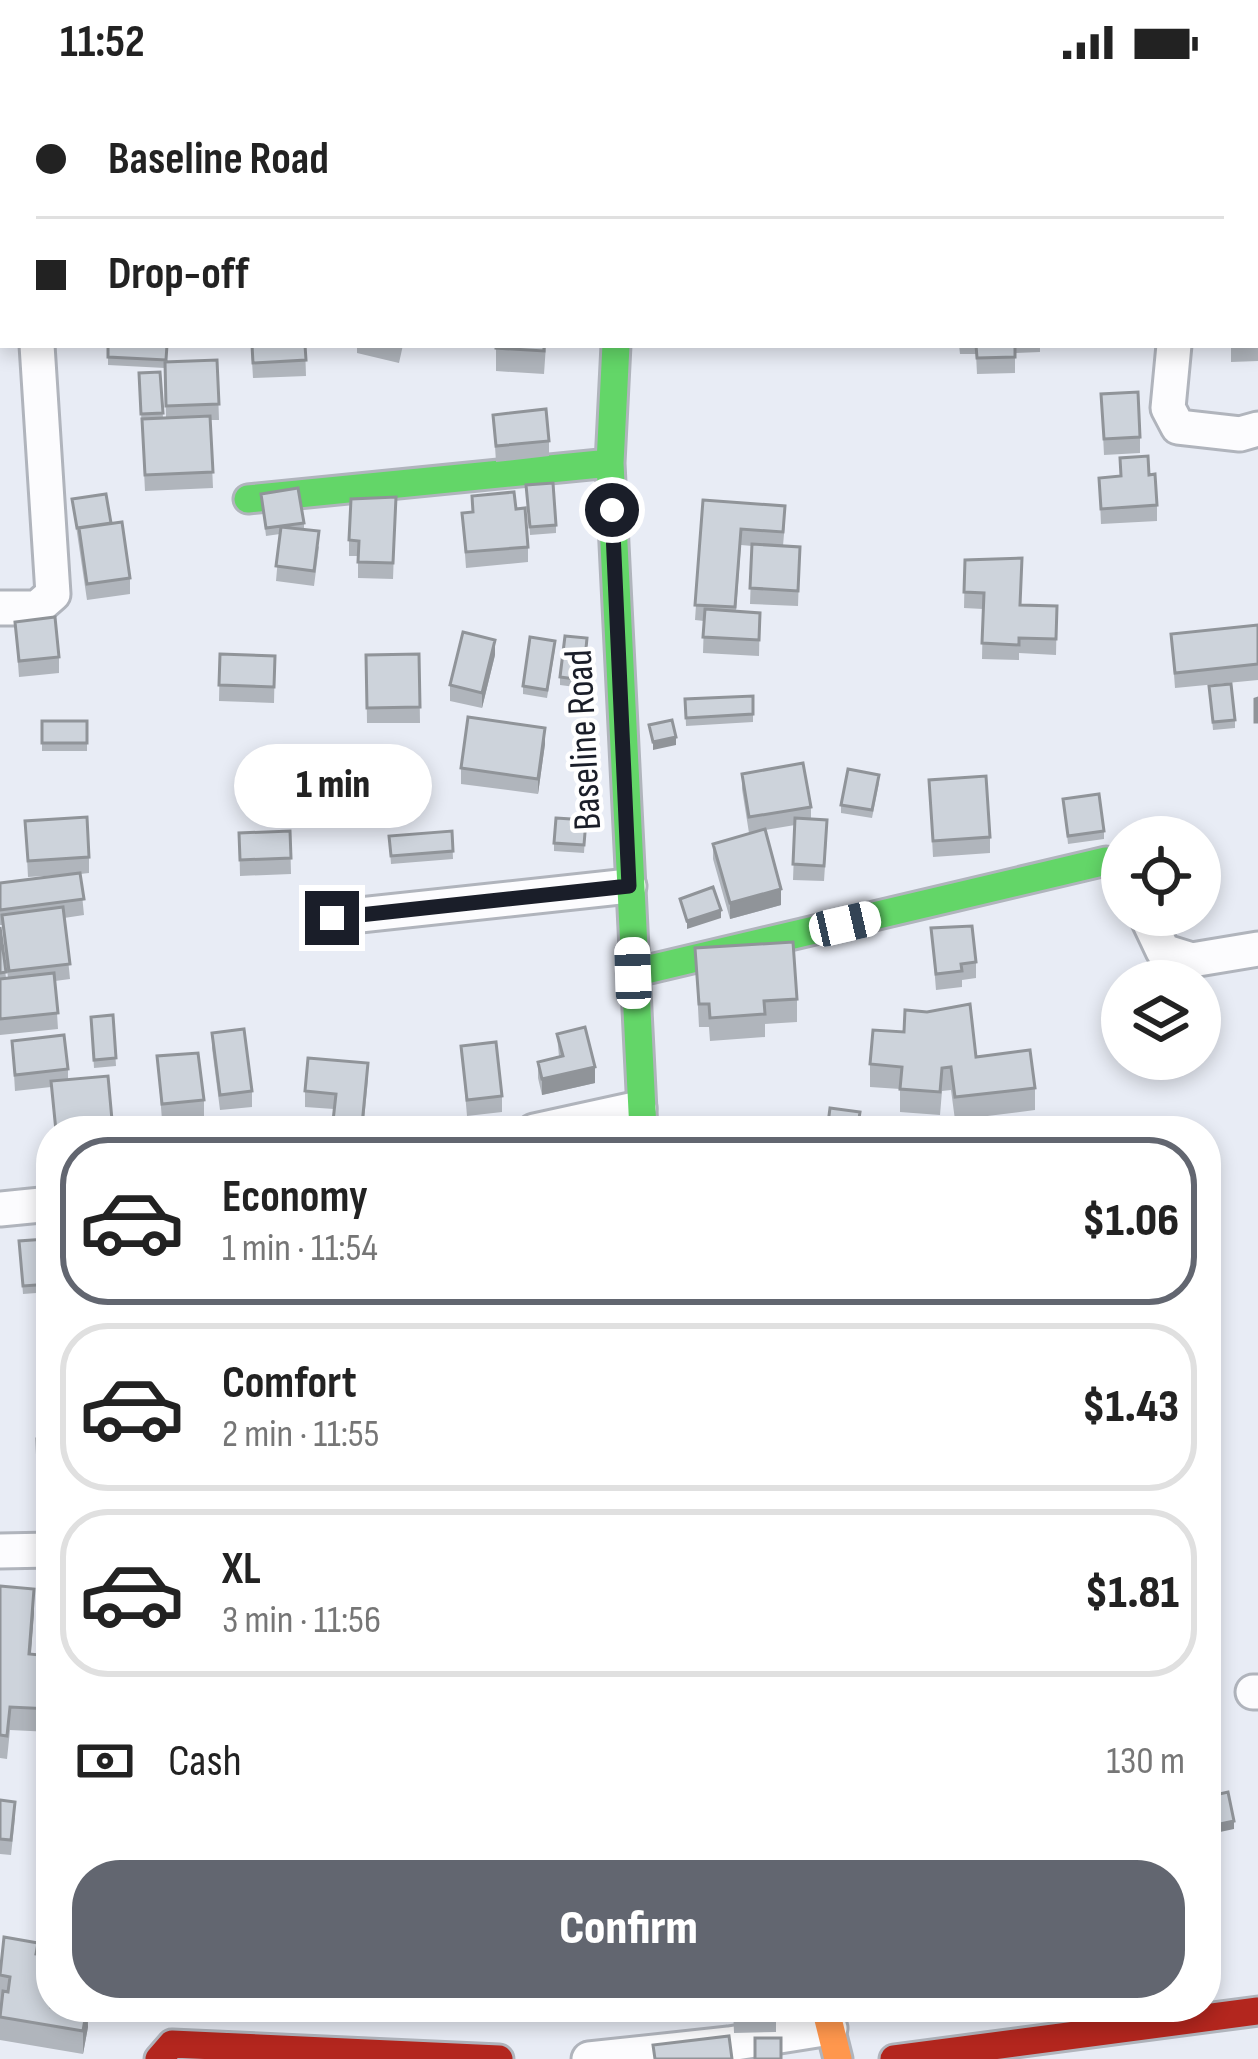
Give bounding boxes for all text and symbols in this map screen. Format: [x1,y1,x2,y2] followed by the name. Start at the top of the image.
[60,15,145,70] text: 11:52
[108,132,329,187] text: Baseline Road
[108,247,249,302] text: Drop-off
[585,483,639,537] route start
[556,648,612,832] street label: Baseline Road
[233,744,431,828] callout: 1 min
[296,762,370,809] text: 1 min
[1101,816,1221,1080] map controls
[1101,816,1221,936] button: locate
[305,891,359,945] route end
[806,898,884,950] car
[614,936,652,1010] car
[1101,960,1221,1080] button: layers
[78,1167,186,1275] icon: car
[222,1170,368,1225] text: Economy
[1082,1194,1179,1249] text: $1.06
[222,1225,378,1272] text: 1 min · 11:54
[78,1353,186,1461] icon: car
[222,1356,357,1411] text: Comfort
[1082,1380,1179,1435] text: $1.43
[222,1411,379,1458] text: 2 min · 11:55
[78,1539,186,1647] icon: car
[222,1542,261,1597] text: XL
[1085,1566,1179,1621] text: $1.81
[222,1597,381,1644] text: 3 min · 11:56
[72,1728,138,1794] icon: cash
[168,1734,242,1789] text: Cash
[1106,1738,1185,1785] text: 130 m
[72,1860,1185,1998] button: Confirm

